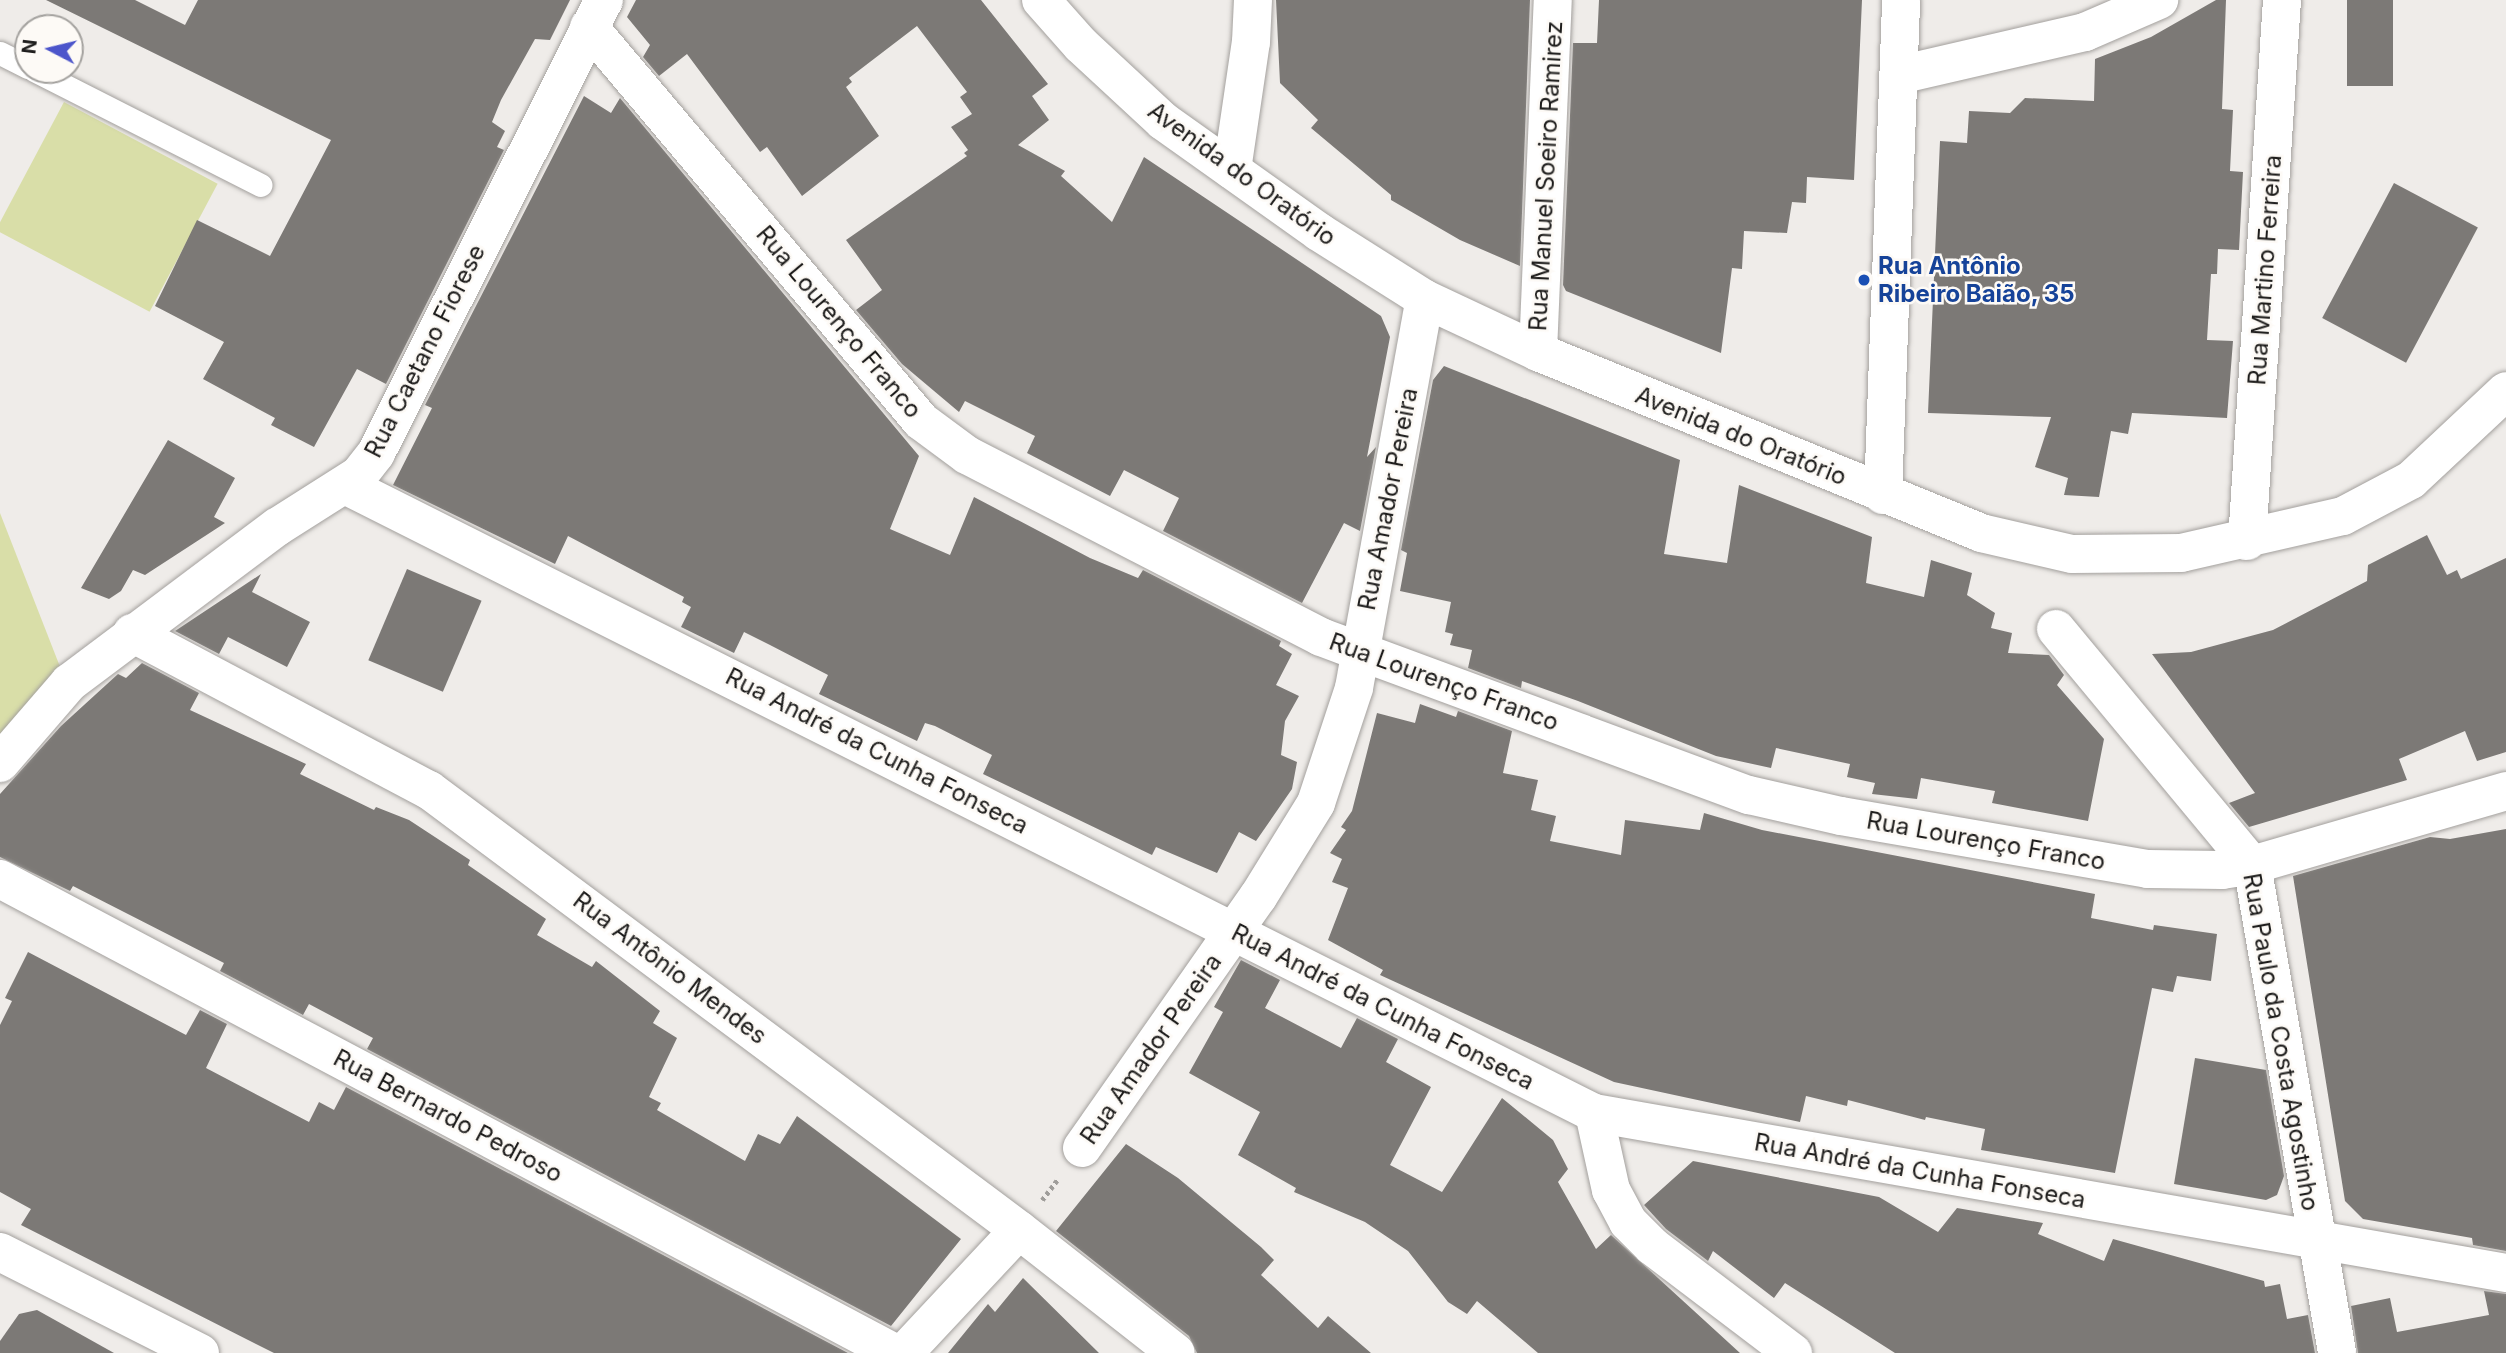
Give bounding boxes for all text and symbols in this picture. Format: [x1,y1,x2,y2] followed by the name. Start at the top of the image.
[14,14,84,84] north arrow
[1523,20,1569,332] street label: Rua Manuel Soeiro Ramirez
[17,38,42,55] text: N
[1142,96,1342,252] street label: Avenida do Oratório
[2243,154,2287,386] street label: Rua Martino Ferreira
[750,220,928,424] street label: Rua Lourenço Franco
[359,240,491,462] street label: Rua Caetano Fiorese
[1878,252,2075,308] place label: Rua Antônio Ribeiro Baião, 35
[1856,272,1872,288] marker: Rua Antônio Ribeiro Baião, 35
[1631,380,1851,492] street label: Avenida do Oratório
[1352,385,1424,613] street label: Rua Amador Pereira
[1325,627,1563,737] street label: Rua Lourenço Franco
[721,662,1033,840] street label: Rua André da Cunha Fonseca
[1864,806,2108,876] street label: Rua Lourenço Franco
[2237,871,2325,1213] street label: Rua Paulo da Costa Agostinho
[568,886,772,1050] street label: Rua Antônio Mendes
[1227,918,1539,1096] street label: Rua André da Cunha Fonseca
[1074,948,1228,1150] street label: Rua Amador Pereira
[329,1043,567,1189] street label: Rua Bernardo Pedroso
[1752,1128,2088,1214] street label: Rua André da Cunha Fonseca

